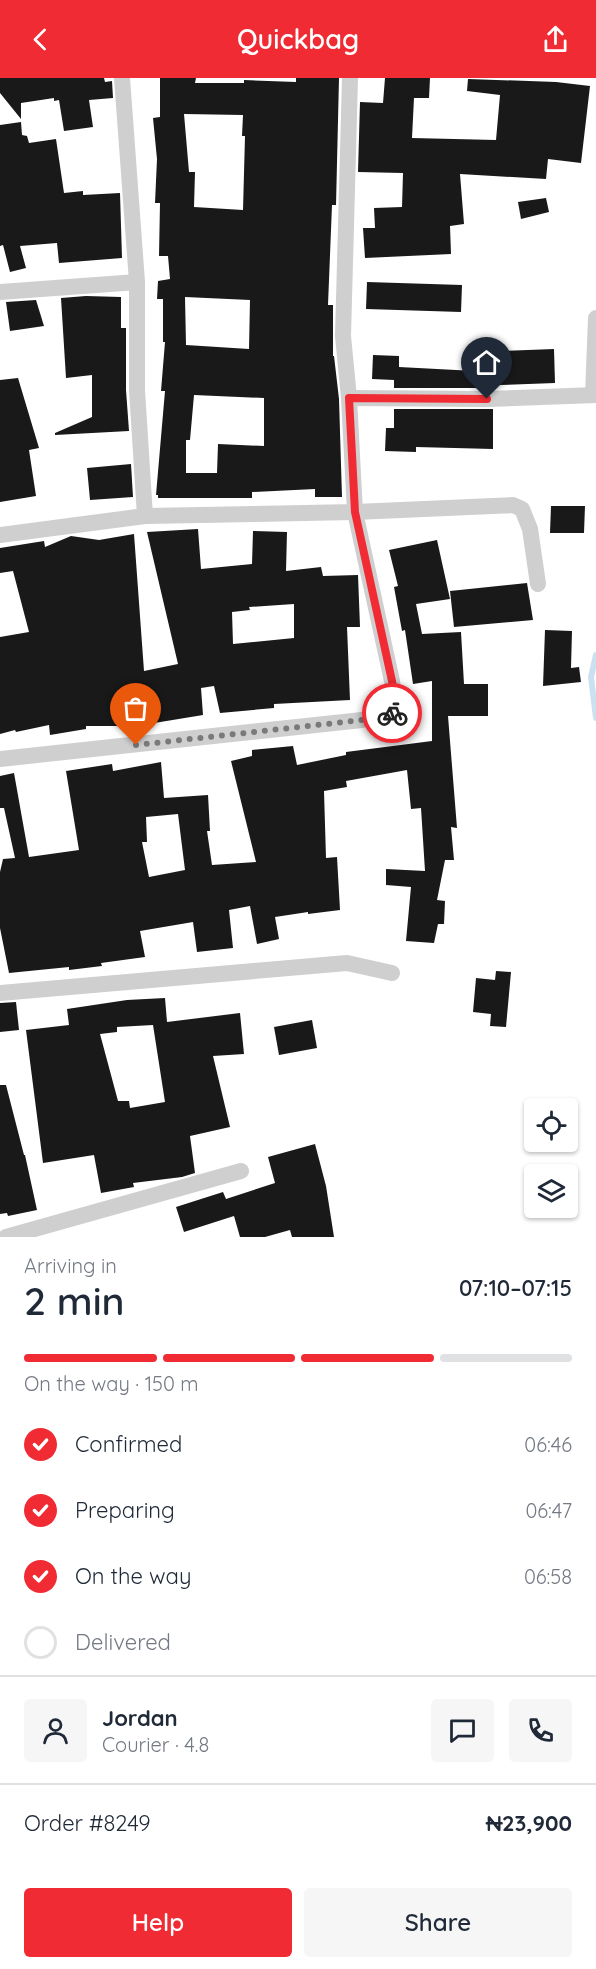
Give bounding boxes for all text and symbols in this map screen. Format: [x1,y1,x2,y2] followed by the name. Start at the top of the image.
[237,22,359,56] text: Quickbag
[24,23,57,56] icon: back
[539,23,572,56] icon: share
[461,337,512,399] pin
[470,346,503,379] icon: home
[110,683,161,745] pin
[362,683,422,743] courier
[119,692,152,725] icon: bag
[376,697,409,730] icon: bike
[524,1098,578,1218] map controls
[524,1098,578,1152] button: locate
[524,1164,578,1218] button: layers
[24,1253,117,1278] text: Arriving in
[459,1274,572,1302] text: 07:10–07:15
[24,1276,125,1325] text: 2 min
[24,1371,199,1396] text: On the way · 150 m
[24,1428,57,1461] icon: check
[75,1430,182,1458] text: Confirmed
[524,1432,572,1457] text: 06:46
[24,1494,57,1527] icon: check
[75,1496,175,1524] text: Preparing
[525,1498,572,1523] text: 06:47
[24,1560,57,1593] icon: check
[75,1562,191,1590] text: On the way
[524,1564,572,1589] text: 06:58
[75,1628,171,1656] text: Delivered
[24,1699,87,1762] button: person
[431,1699,494,1762] button: chat
[509,1699,572,1762] button: phone
[102,1704,178,1732] text: Jordan
[102,1732,209,1757] text: Courier · 4.8
[24,1809,151,1837] text: Order #8249
[486,1809,572,1837] text: ₦23,900
[24,1888,292,1957] button: Help
[304,1888,572,1957] button: Share

